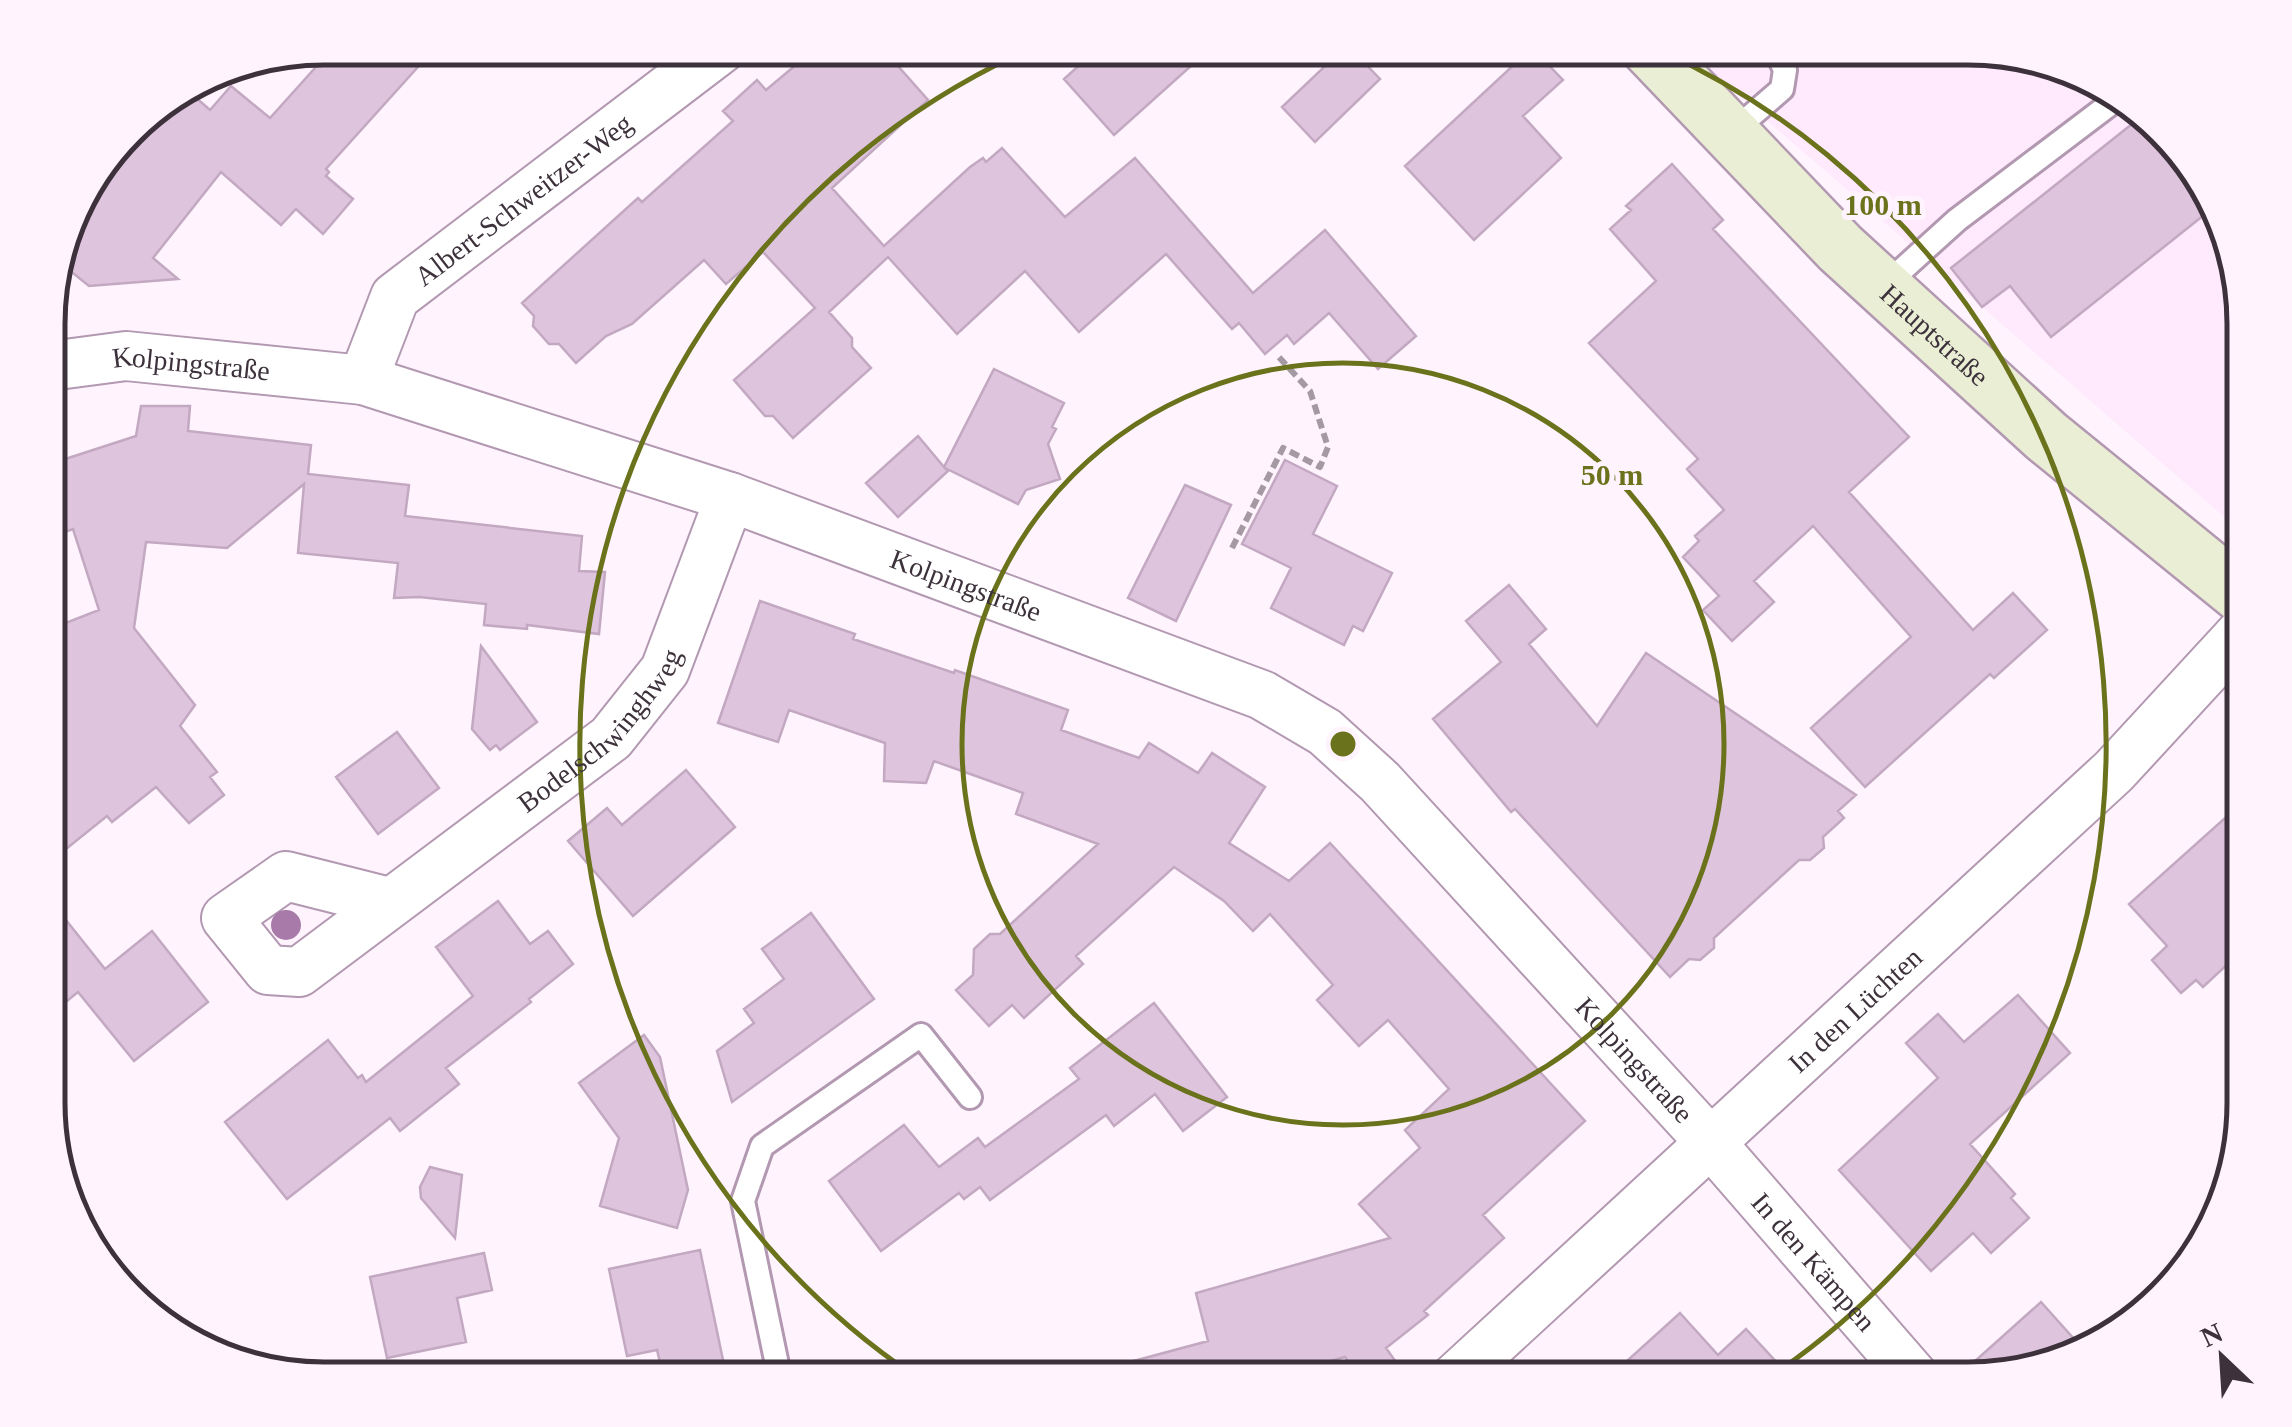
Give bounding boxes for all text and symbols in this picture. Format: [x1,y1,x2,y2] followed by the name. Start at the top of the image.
[409,107,638,292] street label: Albert-Schweitzer-Weg
[1844,188,1922,221] text: 100 m
[1874,278,1995,392] street label: Hauptstraße
[110,340,271,386] street label: Kolpingstraße
[1581,458,1643,491] text: 50 m
[886,543,1046,628] street label: Kolpingstraße
[512,645,687,819] street label: Bodelschwinghweg
[1325,726,1361,762] centre of rings
[1782,941,1928,1079] street label: In den Lüchten
[1569,991,1699,1129] street label: Kolpingstraße
[1745,1187,1882,1337] street label: In den Kämpen
[2172,1307,2272,1407] north arrow
[2196,1316,2227,1353] text: N

